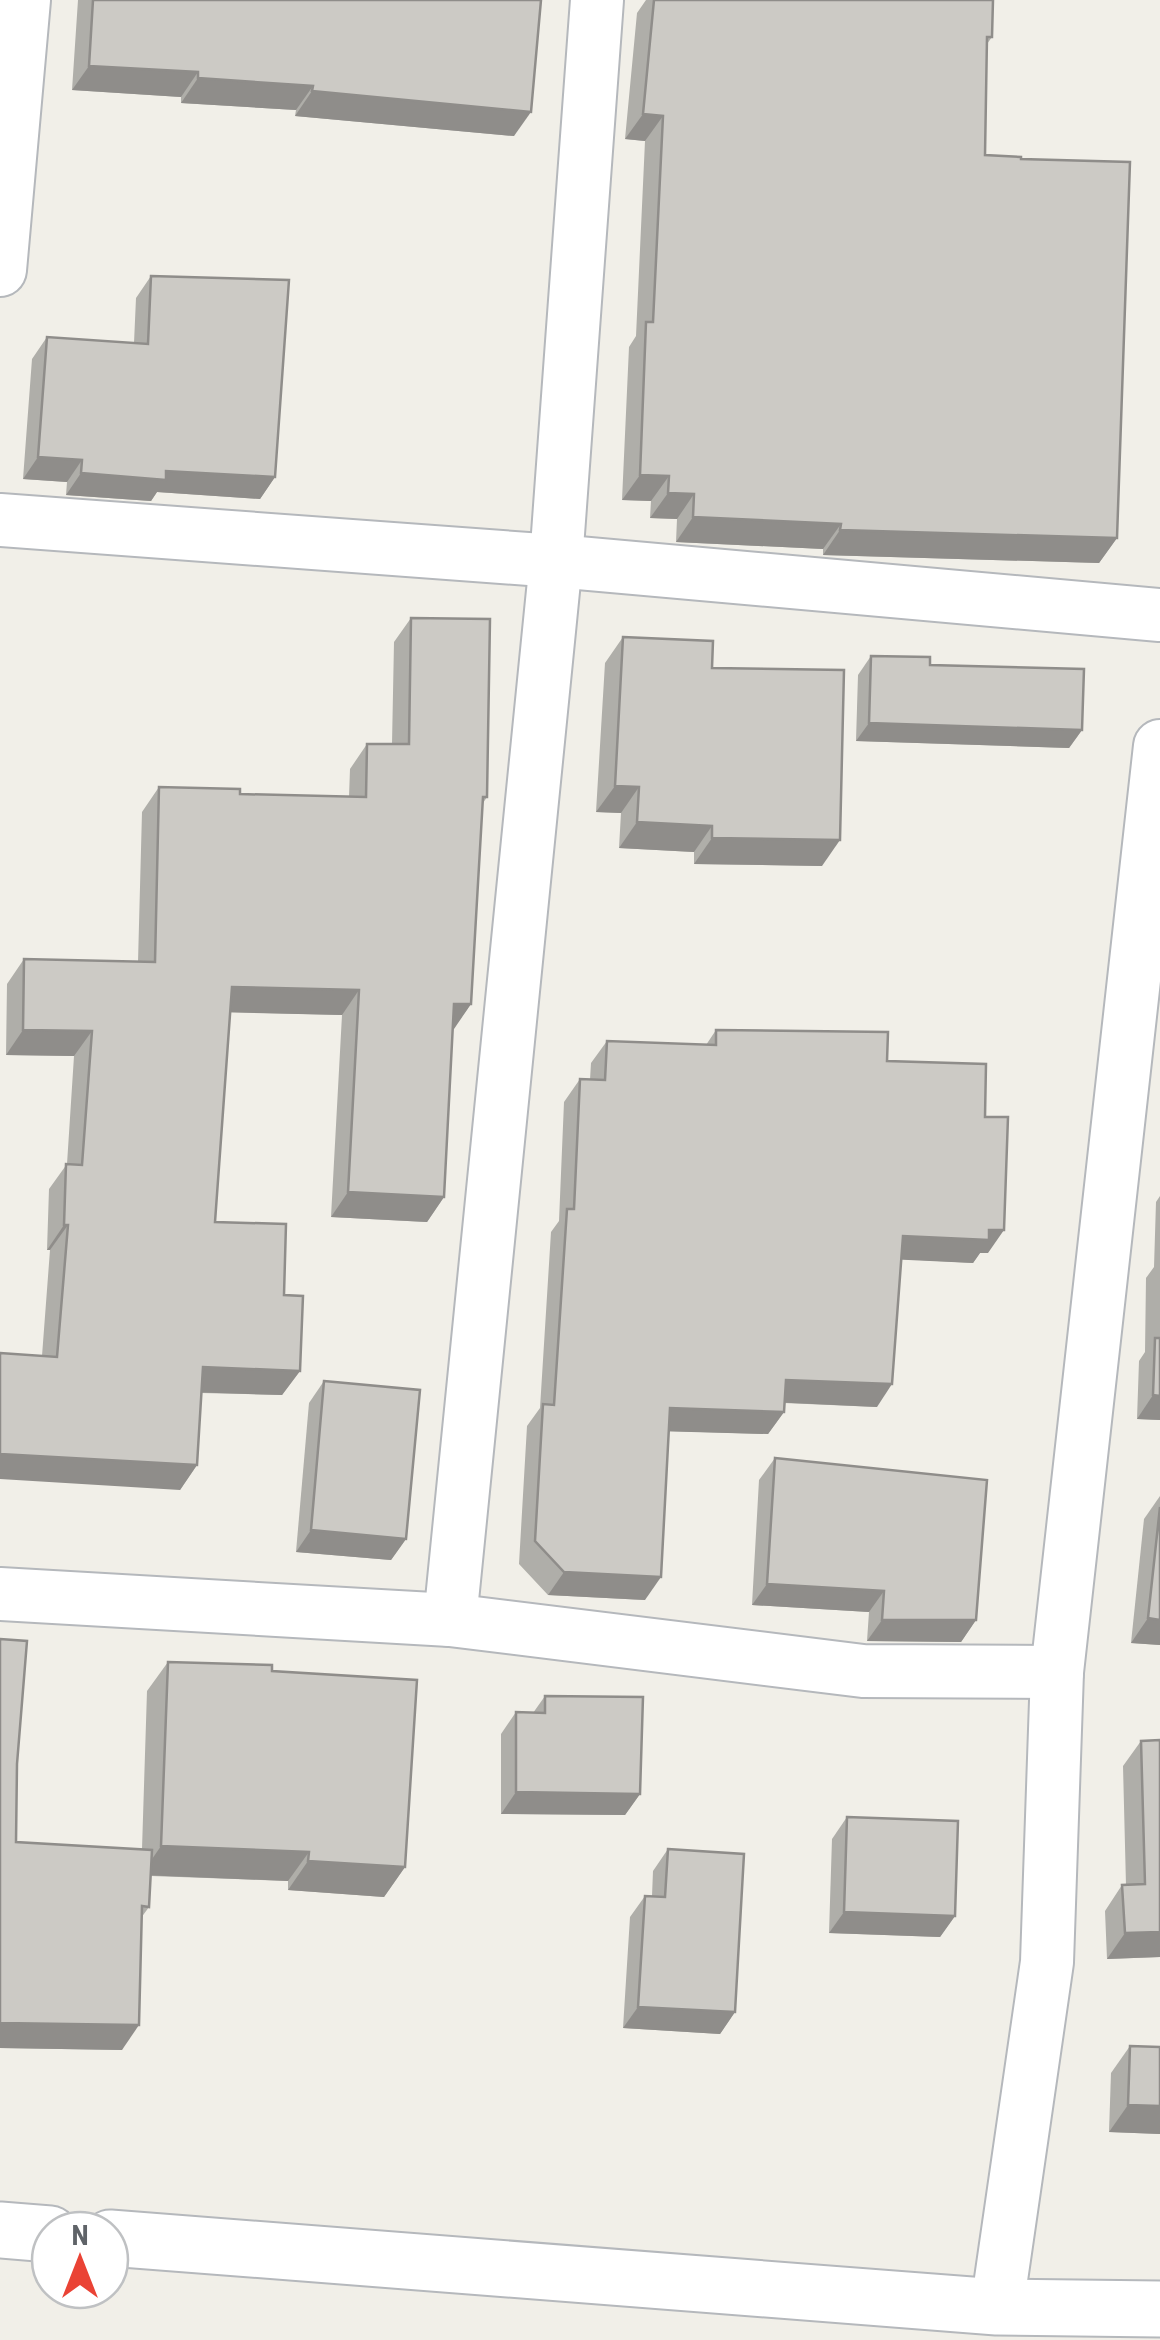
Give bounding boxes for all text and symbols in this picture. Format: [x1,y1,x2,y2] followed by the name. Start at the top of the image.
[30,2210,130,2310] north arrow
[71,2219,89,2252] text: N

